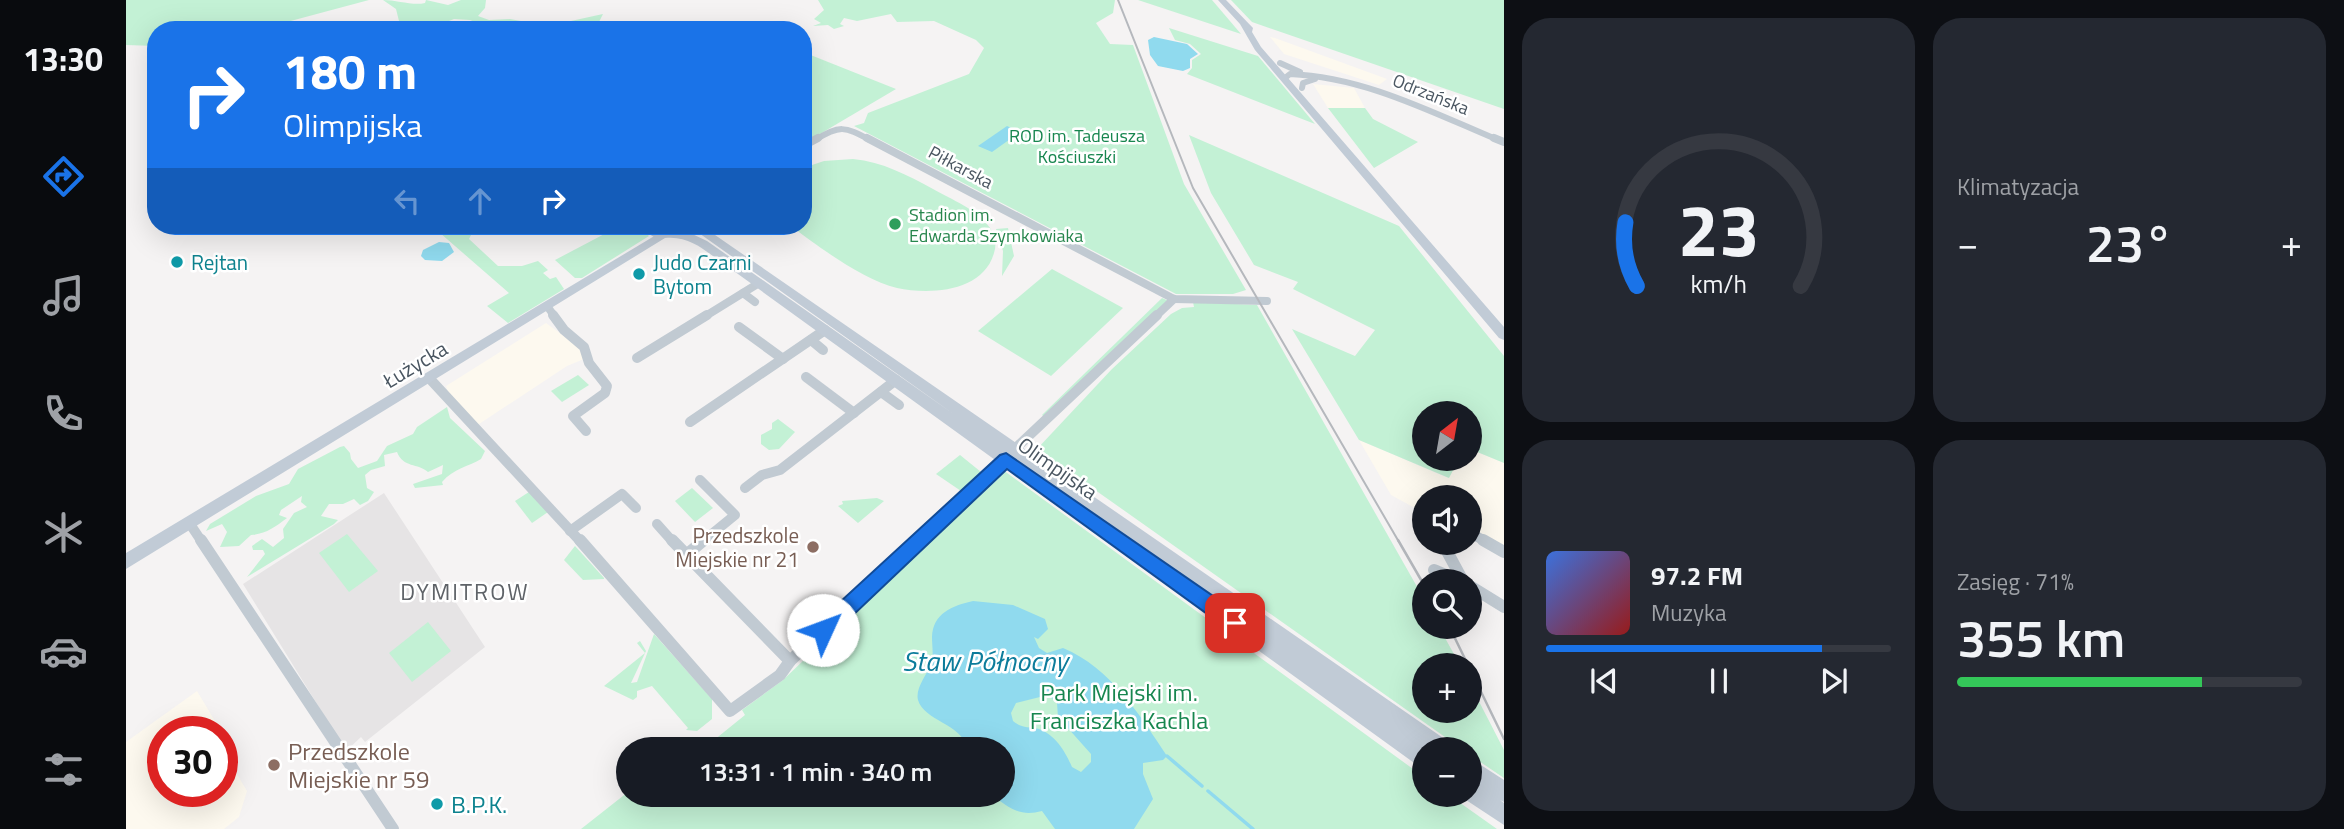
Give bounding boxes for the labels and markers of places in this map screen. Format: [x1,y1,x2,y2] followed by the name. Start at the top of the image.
[909,201,1083,249] place label: Stadion im. Edwarda Szymkowiaka
[887,216,903,232] marker: Stadion im. Edwarda Szymkowiaka
[191,246,248,278] place label: Rejtan
[653,246,752,302] place label: Judo Czarni Bytom
[169,254,185,270] marker: Rejtan
[631,266,647,282] marker: Judo Czarni Bytom
[675,519,799,575] place label: Przedszkole Miejskie nr 21
[805,539,821,555] marker: Przedszkole Miejskie nr 21
[1205,593,1265,653] pin
[288,733,429,797] place label: Przedszkole Miejskie nr 59
[266,757,282,773] marker: Przedszkole Miejskie nr 59
[451,786,507,822] place label: B.P.K.
[429,796,445,812] marker: B.P.K.

